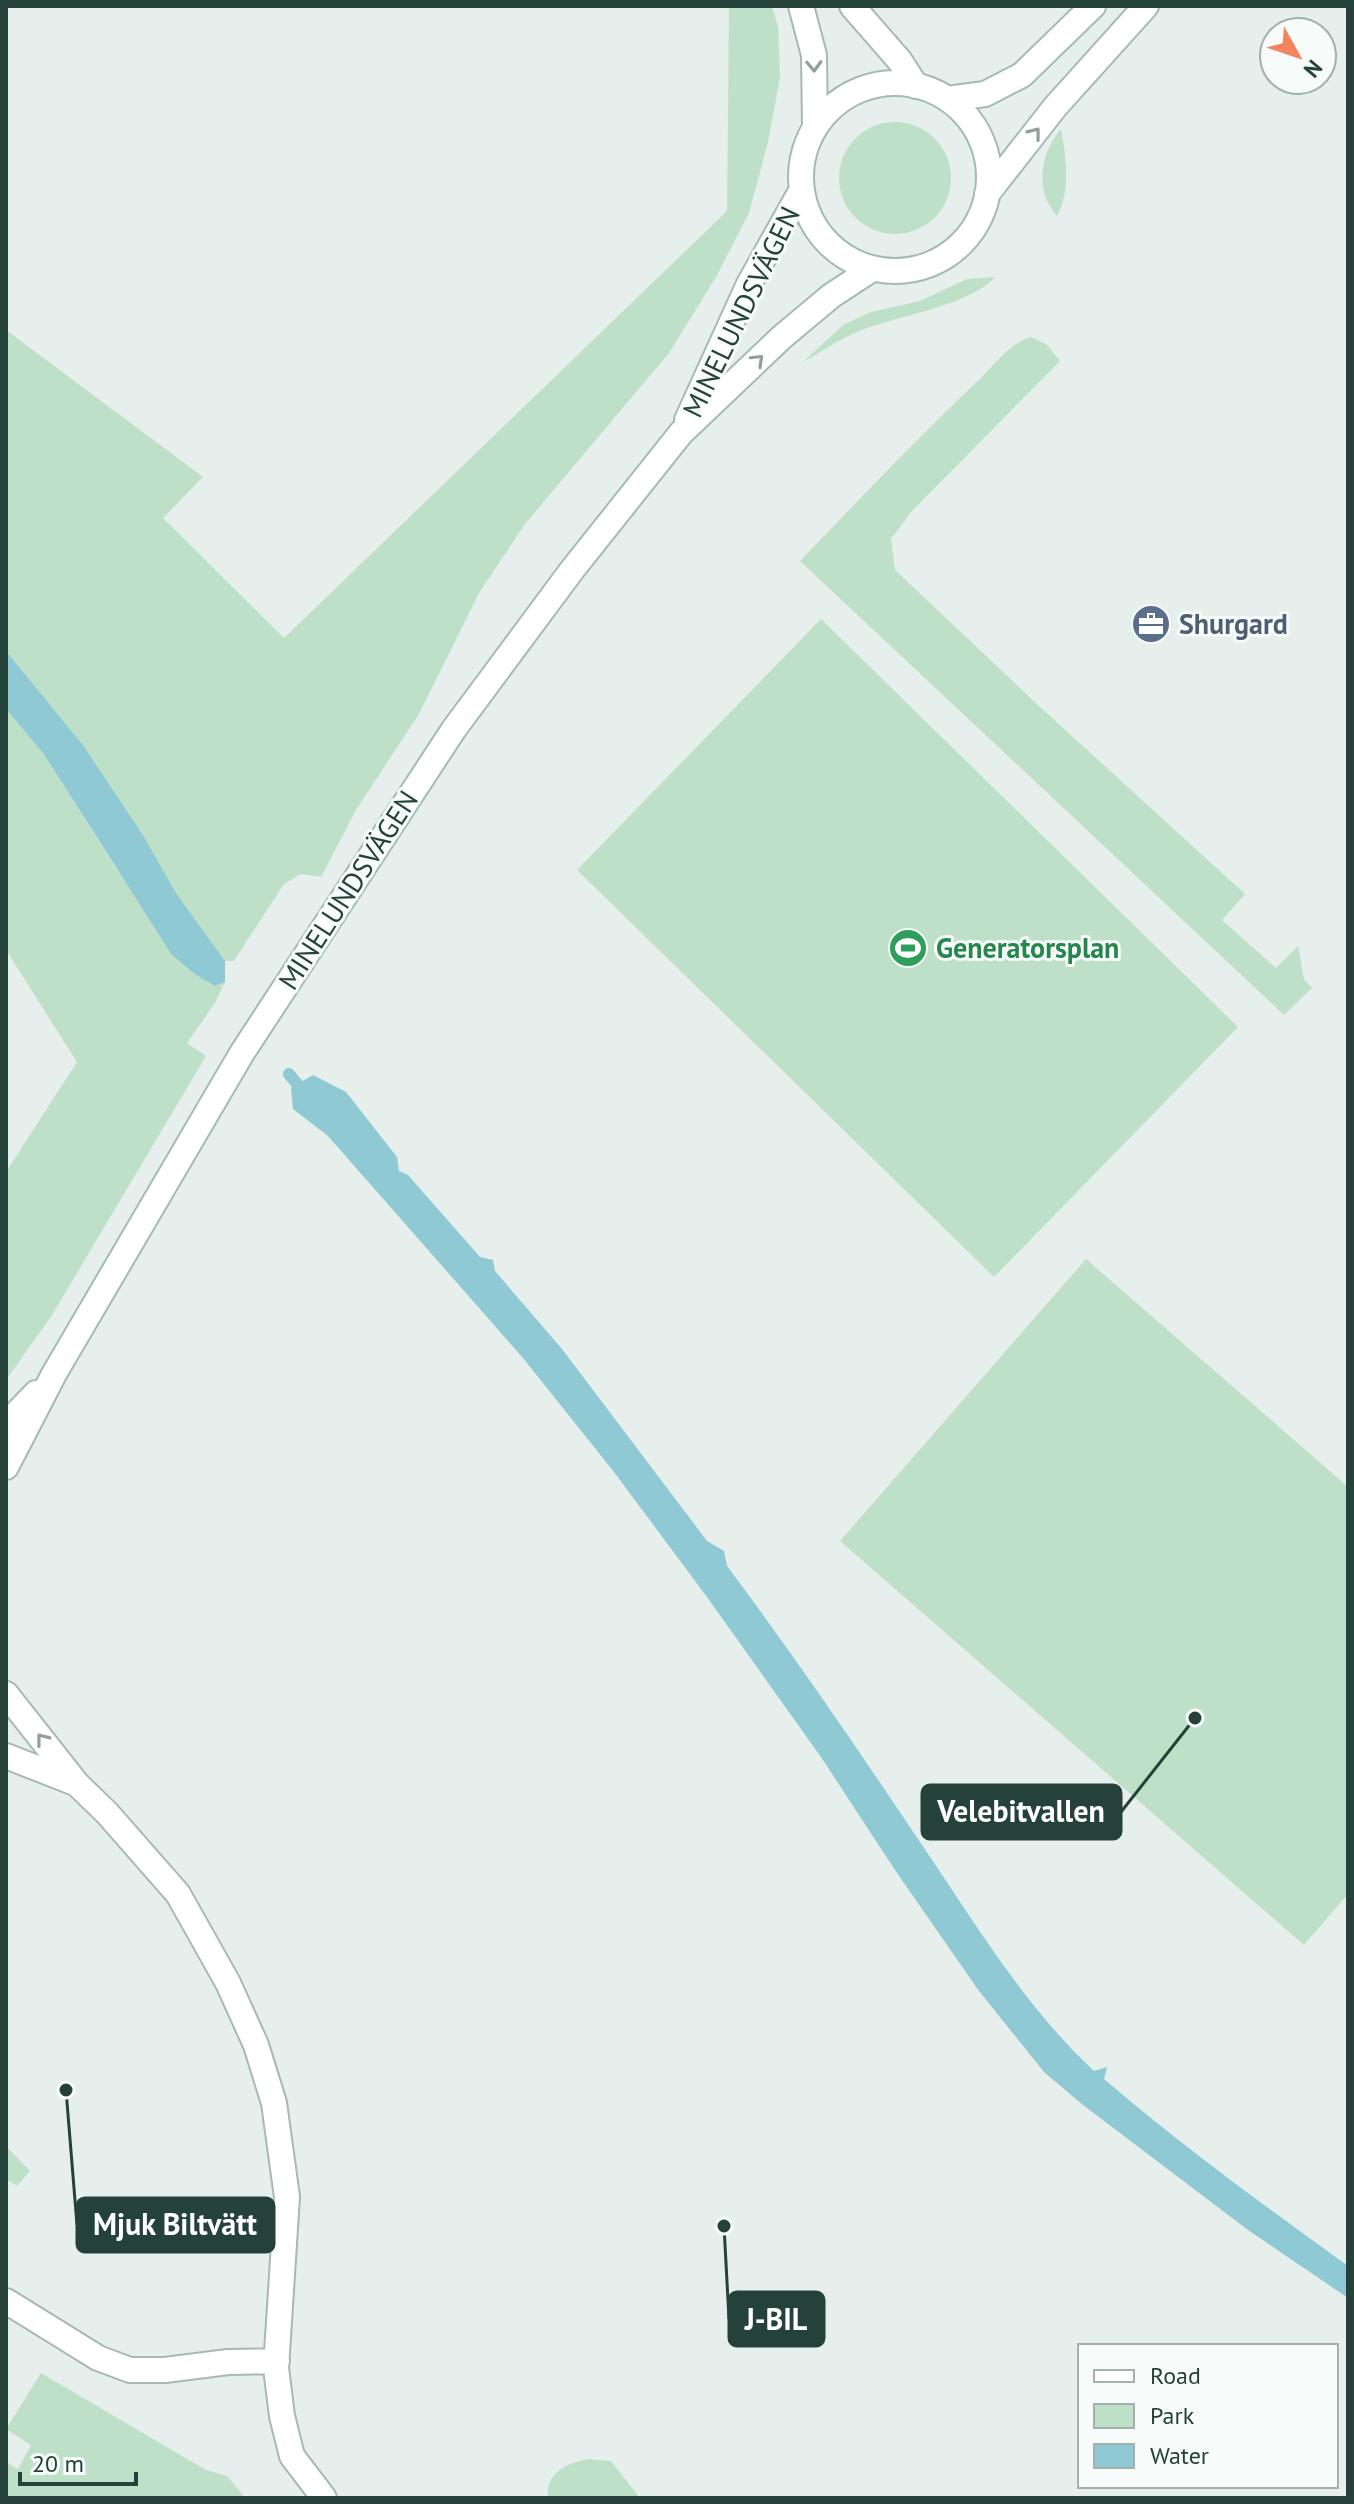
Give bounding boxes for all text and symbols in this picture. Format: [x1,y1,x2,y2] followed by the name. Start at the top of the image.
[1258,16,1338,96] north arrow
[1298,54,1329,83] text: N
[805,60,822,73] one-way arrow
[1026,127,1040,142] one-way arrow
[673,200,808,423] street label: MINELUNDSVÄGEN
[748,355,763,369] one-way arrow
[1130,603,1172,645] office icon: Shurgard
[1179,605,1288,642] place label: Shurgard
[269,783,426,996] street label: MINELUNDSVÄGEN
[887,927,929,969] sports icon: Generatorsplan
[936,929,1119,966] place label: Generatorsplan
[38,1733,52,1747] one-way arrow
[922,1785,1121,1839] callout: Velebitvallen
[936,1791,1105,1830] text: Velebitvallen
[77,2198,274,2252] callout: Mjuk Biltvätt
[93,2204,257,2243] text: Mjuk Biltvätt
[729,2292,824,2346] callout: J-BIL
[744,2299,808,2338] text: J-BIL
[1078,2344,1338,2488] legend
[1150,2360,1201,2391] text: Road
[1150,2400,1195,2431] text: Park
[20,2436,136,2486] scale bar
[1150,2440,1209,2471] text: Water
[32,2448,84,2479] text: 20 m

